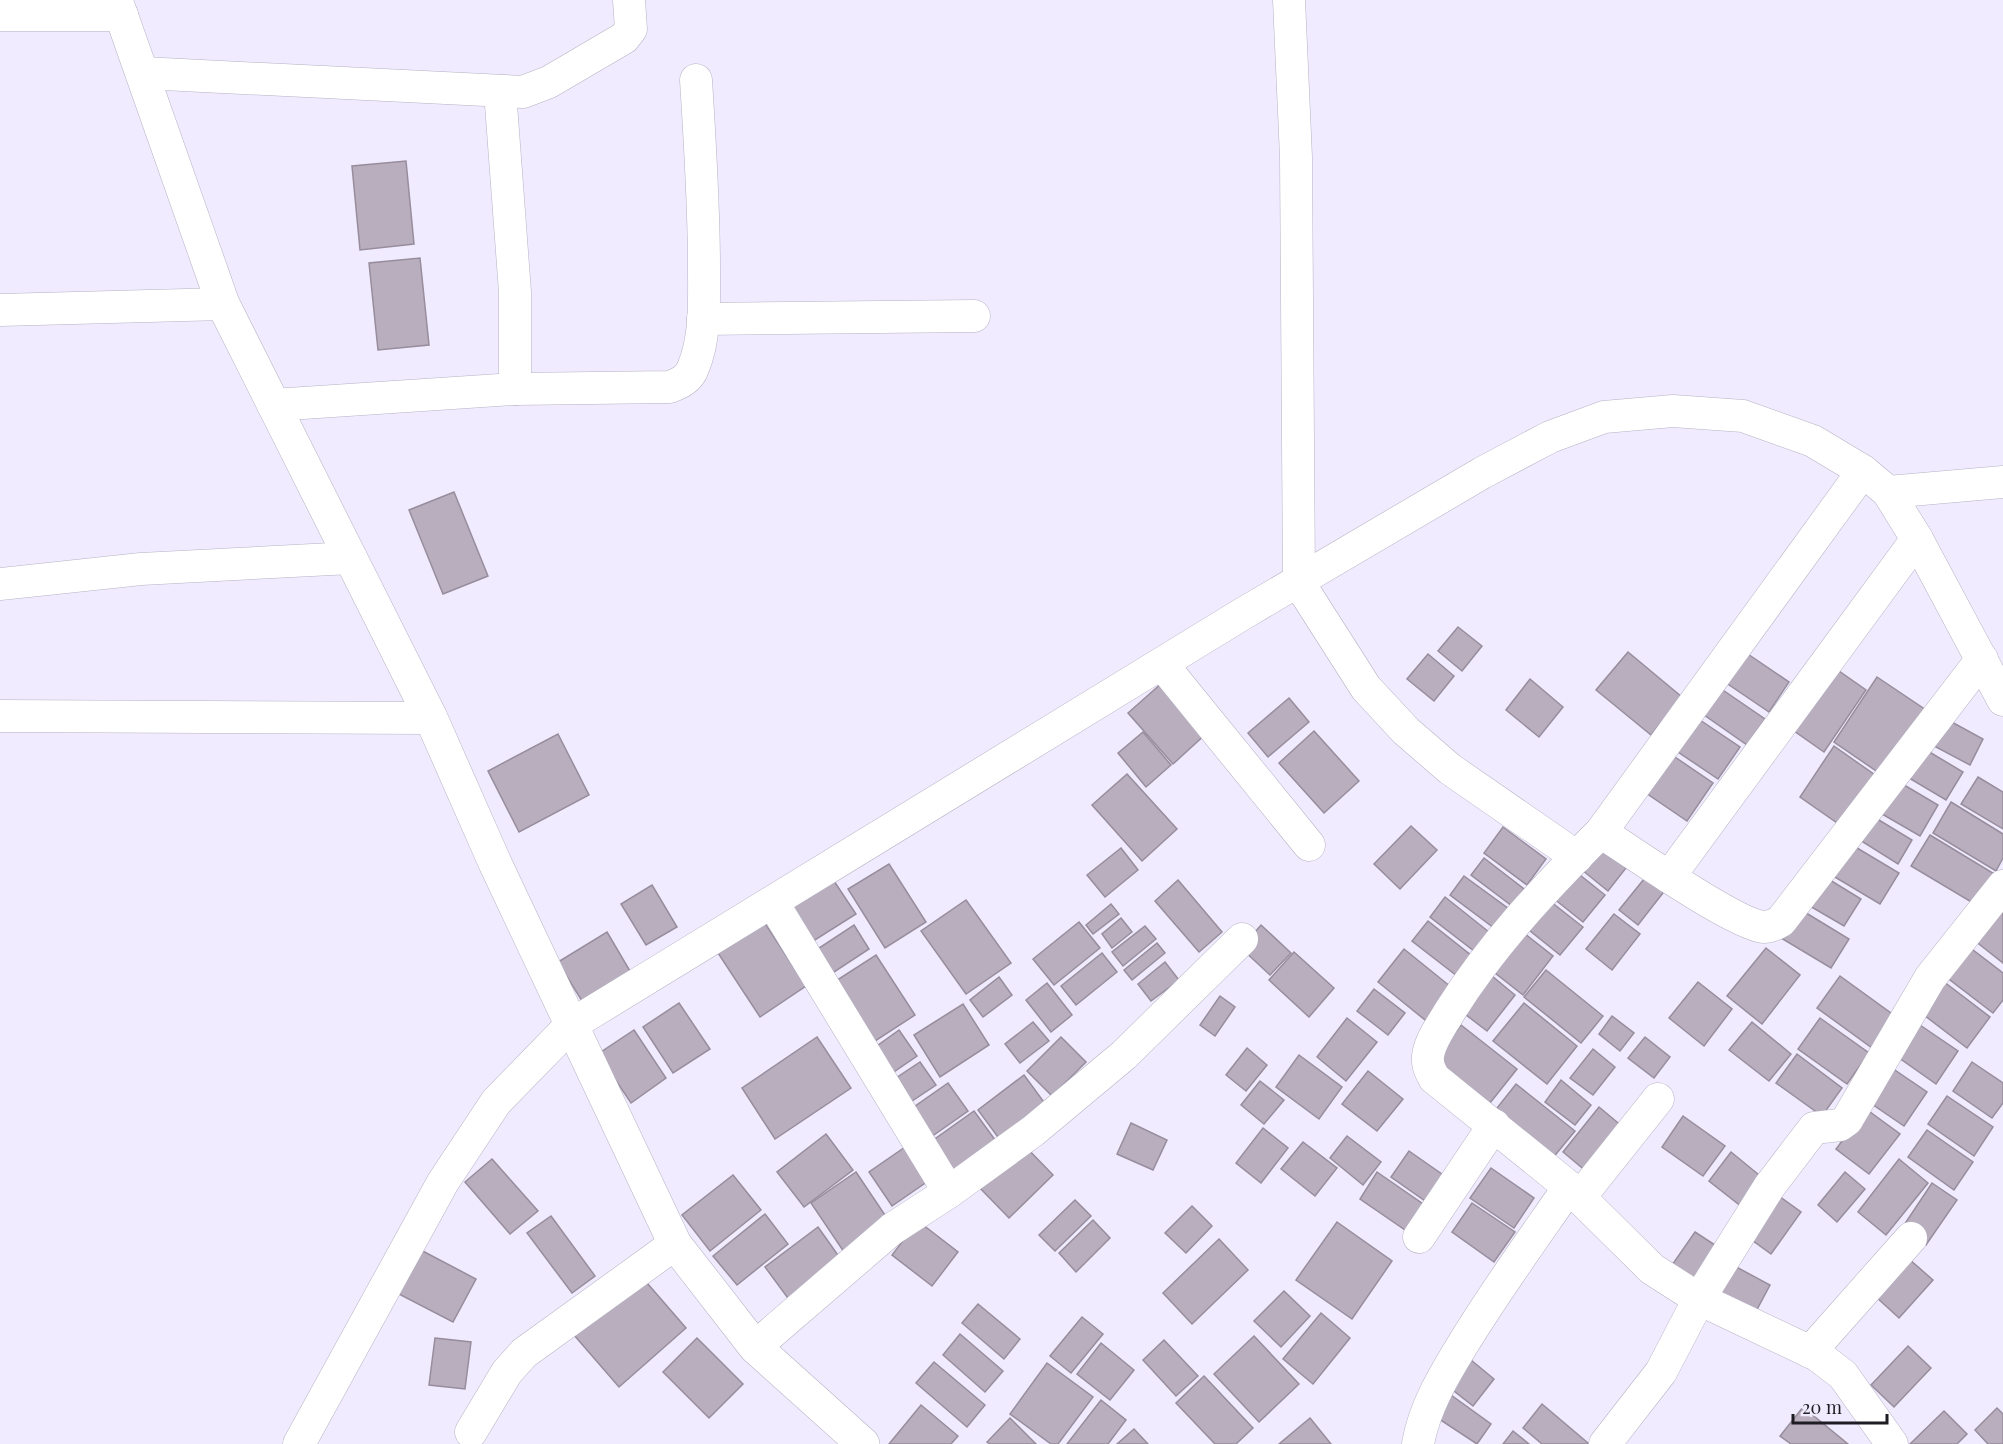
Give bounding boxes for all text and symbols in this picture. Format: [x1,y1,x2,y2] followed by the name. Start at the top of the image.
[1793,1387,1888,1425] scale bar
[1802,1395,1842,1419] text: 20 m

